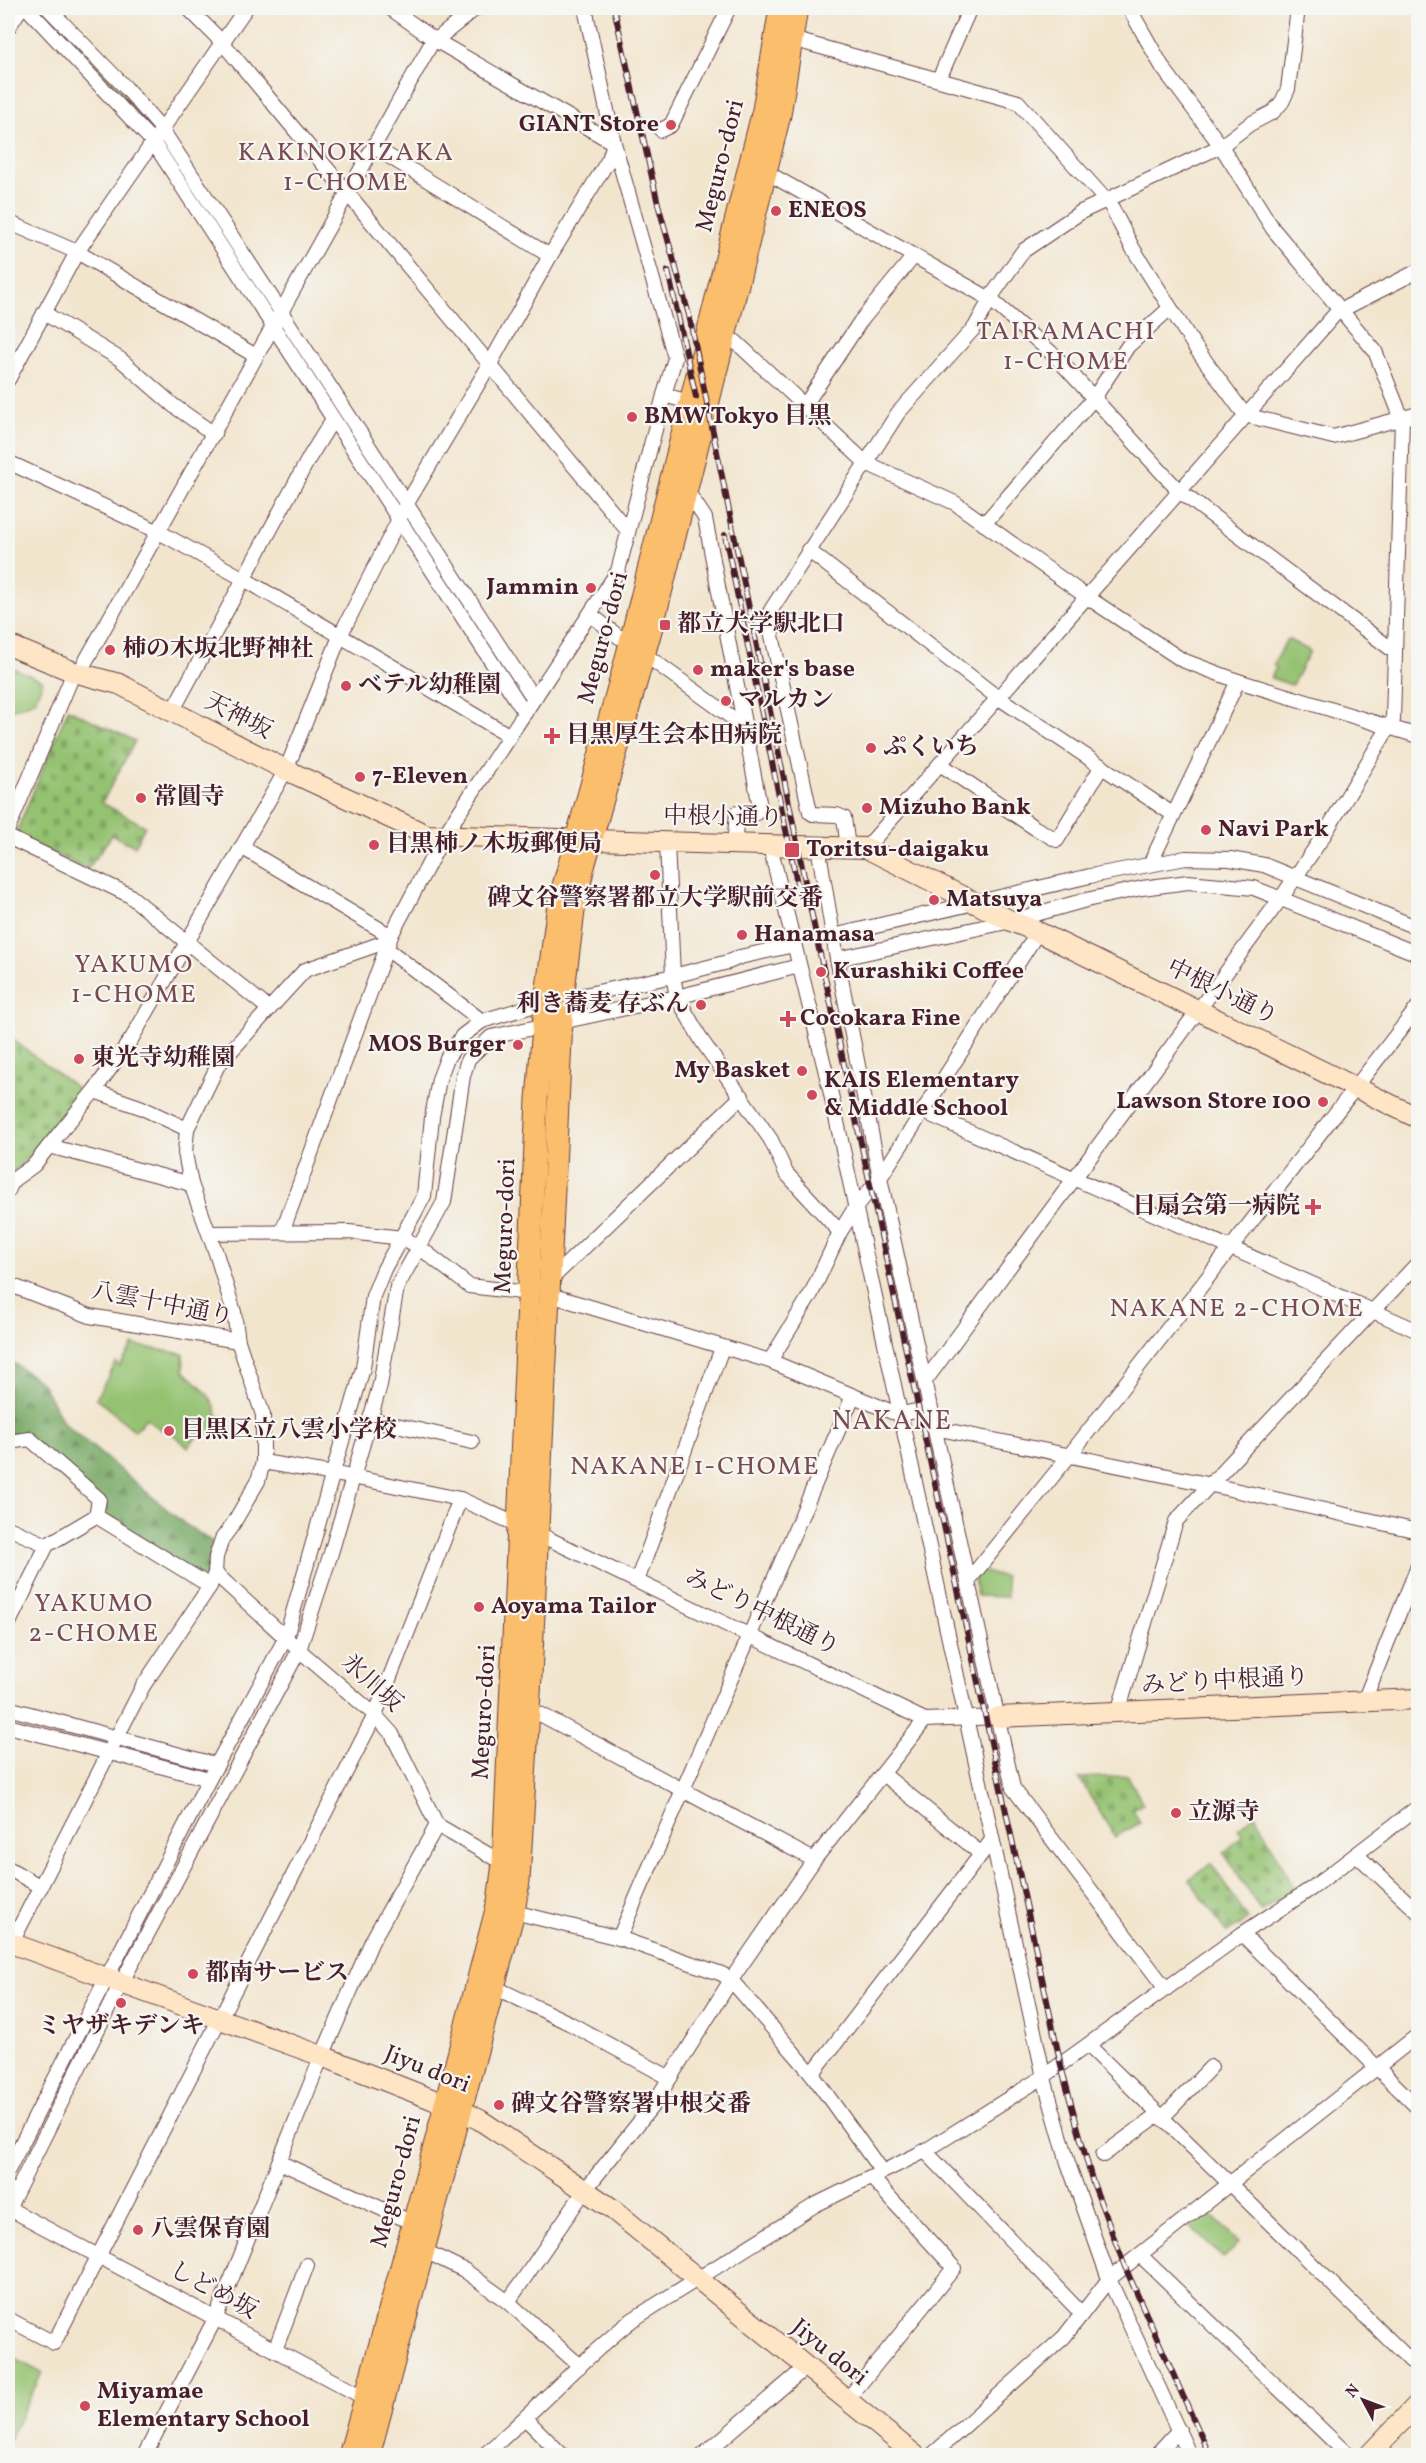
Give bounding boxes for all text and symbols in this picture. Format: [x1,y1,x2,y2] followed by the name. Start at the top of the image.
[688,96,754,236] street label: Meguro-dori
[519,108,659,142] place label: GIANT Store
[664,118,678,132] marker: GIANT Store
[238,135,454,201] district label: KAKINOKIZAKA 1-CHOME
[788,194,867,228] place label: ENEOS
[769,204,783,218] marker: ENEOS
[976,314,1156,380] district label: TAIRAMACHI 1-CHOME
[644,400,832,434] place label: BMW Tokyo 目黒
[625,410,639,424] marker: BMW Tokyo 目黒
[570,568,638,708] street label: Meguro-dori
[486,571,579,605] place label: Jammin
[584,581,598,595] marker: Jammin
[677,608,845,642] place label: 都立大学駅北口
[658,618,672,632] marker: 都立大学駅北口
[122,633,314,667] place label: 柿の木坂北野神社
[103,643,117,657] marker: 柿の木坂北野神社
[710,653,855,687] place label: maker's base
[691,663,705,677] marker: maker's base
[358,669,501,703] place label: ベテル幼稚園
[339,679,353,693] marker: ベテル幼稚園
[738,684,834,718] place label: マルカン
[198,686,278,748] street label: 天神坂
[719,694,733,708] marker: マルカン
[566,719,782,753] place label: 目黒厚生会本田病院
[543,727,561,745] marker: 目黒厚生会本田病院
[883,731,979,765] place label: ぷくいち
[864,741,878,755] marker: ぷくいち
[372,760,468,794] place label: 7-Eleven
[353,770,367,784] marker: 7-Eleven
[153,781,225,815] place label: 常圓寺
[134,791,148,805] marker: 常圓寺
[879,791,1031,825] place label: Mizuho Bank
[663,800,783,836] street label: 中根小通り
[860,801,874,815] marker: Mizuho Bank
[1218,813,1329,847] place label: Navi Park
[1199,823,1213,837] marker: Navi Park
[386,828,602,862] place label: 目黒柿ノ木坂郵便局
[806,833,990,867] place label: Toritsu-daigaku
[367,838,381,852] marker: 目黒柿ノ木坂郵便局
[783,841,801,859] marker: Toritsu-daigaku
[648,868,662,882] marker: 碑文谷警察署都立大学駅前交番
[487,882,823,916] place label: 碑文谷警察署都立大学駅前交番
[946,883,1042,917] place label: Matsuya
[927,893,941,907] marker: Matsuya
[754,918,875,952] place label: Hanamasa
[735,928,749,942] marker: Hanamasa
[71,947,197,1013] district label: YAKUMO 1-CHOME
[1161,951,1283,1035] street label: 中根小通り
[833,955,1024,989] place label: Kurashiki Coffee
[814,965,828,979] marker: Kurashiki Coffee
[516,988,689,1022] place label: 利き蕎麦 存ぶん
[694,998,708,1012] marker: 利き蕎麦 存ぶん
[800,1002,960,1036] place label: Cocokara Fine
[781,1012,795,1026] marker: Cocokara Fine
[368,1028,506,1062] place label: MOS Burger
[511,1038,525,1052] marker: MOS Burger
[91,1042,235,1076] place label: 東光寺幼稚園
[72,1052,86,1066] marker: 東光寺幼稚園
[674,1054,790,1088] place label: My Basket
[795,1064,809,1078] marker: My Basket
[824,1064,1019,1126] place label: KAIS Elementary & Middle School
[1116,1085,1311,1119] place label: Lawson Store 100
[805,1088,819,1102] marker: KAIS Elementary & Middle School
[1316,1095,1330,1109] marker: Lawson Store 100
[487,1158,525,1294] street label: Meguro-dori
[1132,1190,1300,1224] place label: 日扇会第一病院
[1304,1198,1322,1216] marker: 日扇会第一病院
[88,1275,236,1335] street label: 八雲十中通り
[1110,1291,1364,1327] district label: NAKANE 2-CHOME
[831,1403,953,1441] district label: NAKANE
[181,1414,397,1448] place label: 目黒区立八雲小学校
[162,1424,176,1438] marker: 目黒区立八雲小学校
[570,1449,820,1485] district label: NAKANE 1-CHOME
[679,1561,845,1665] street label: みどり中根通り
[28,1586,160,1652] district label: YAKUMO 2-CHOME
[491,1590,657,1624] place label: Aoyama Tailor
[472,1600,486,1614] marker: Aoyama Tailor
[464,1643,506,1781] street label: Meguro-dori
[333,1647,409,1721] street label: 氷川坂
[1140,1661,1310,1703] street label: みどり中根通り
[1188,1796,1260,1830] place label: 立源寺
[1169,1806,1183,1820] marker: 立源寺
[205,1957,349,1991] place label: 都南サービス
[186,1967,200,1981] marker: 都南サービス
[114,1996,128,2010] marker: ミヤザキデンキ
[37,2010,205,2044] place label: ミヤザキデンキ
[379,2037,475,2103] street label: Jiyu dori
[511,2088,751,2122] place label: 碑文谷警察署中根交番
[492,2098,506,2112] marker: 碑文谷警察署中根交番
[363,2112,431,2252] street label: Meguro-dori
[150,2213,270,2247] place label: 八雲保育園
[131,2223,145,2237] marker: 八雲保育園
[163,2253,263,2329] street label: しどめ坂
[783,2311,875,2395] street label: Jiyu dori
[1333,2370,1393,2430] north arrow
[97,2375,310,2437] place label: Miyamae Elementary School
[1341,2380,1366,2403] text: N
[78,2399,92,2413] marker: Miyamae Elementary School

